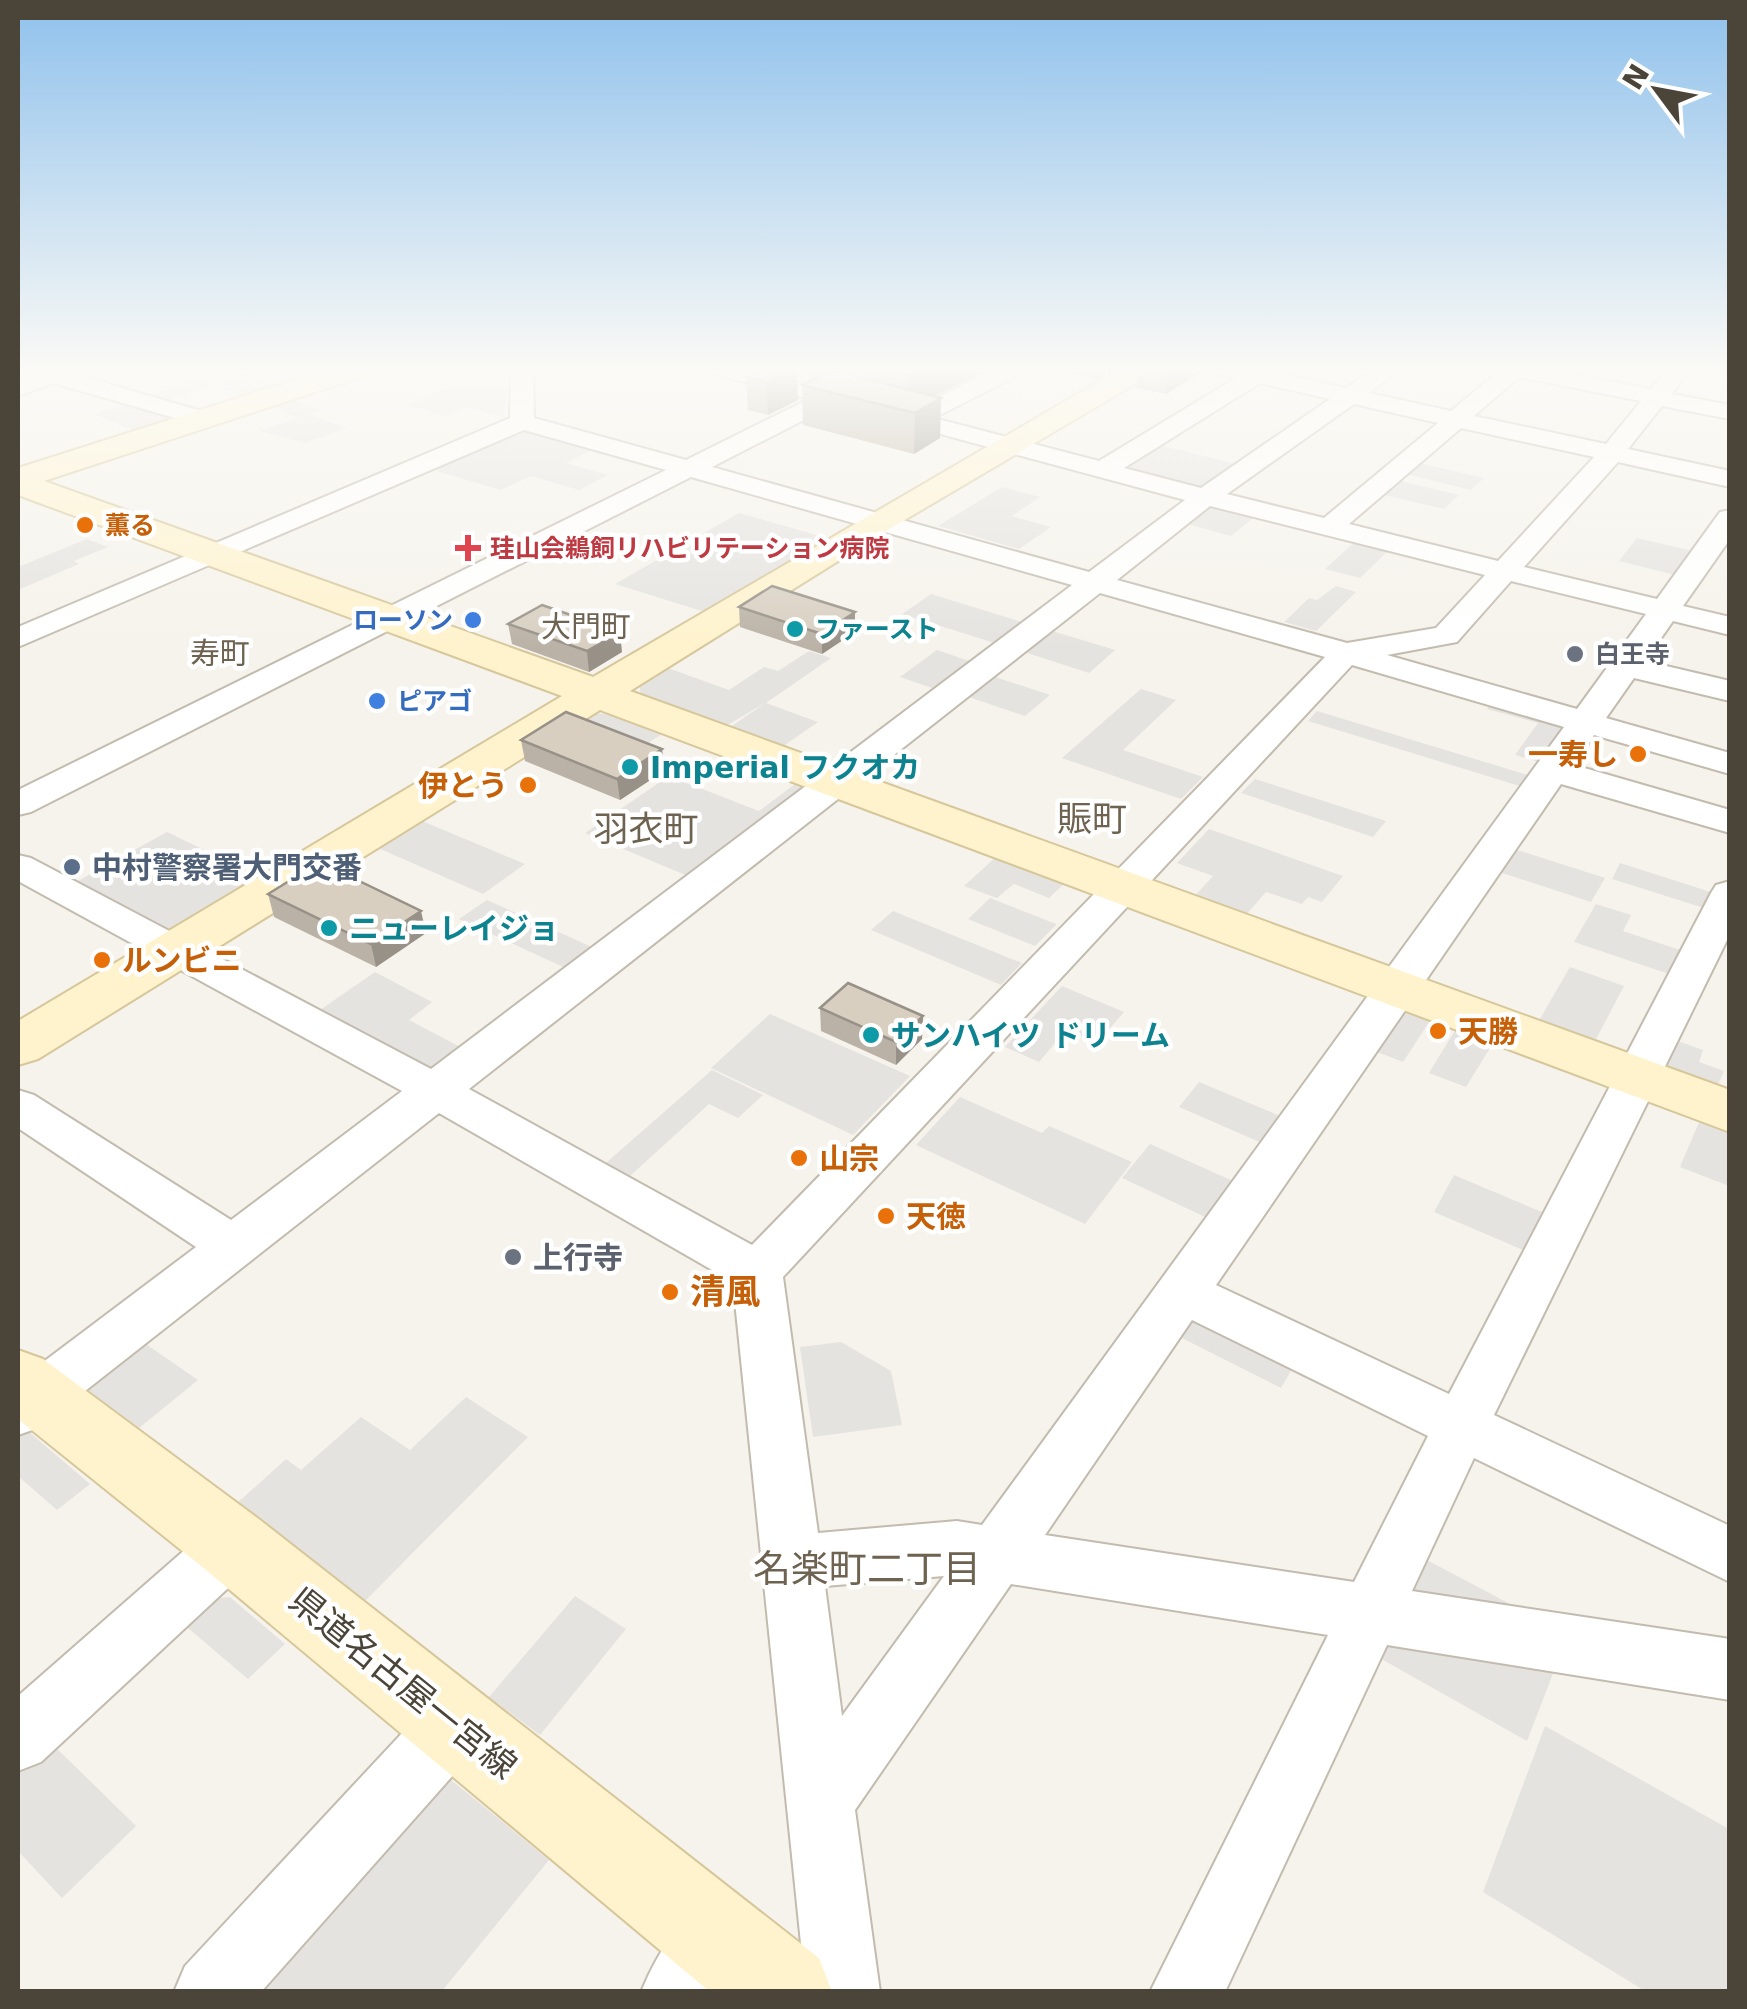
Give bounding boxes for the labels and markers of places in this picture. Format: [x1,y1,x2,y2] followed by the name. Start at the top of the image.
[105,511,155,540] place label: 薫る
[74,514,96,536] marker: 薫る
[490,534,890,563] place label: 珪山会鵜飼リハビリテーション病院
[455,535,481,561] marker: 珪山会鵜飼リハビリテーション病院
[353,606,453,635] place label: ローソン
[462,609,484,631] marker: ローソン
[815,615,939,644] place label: ファースト
[784,618,806,640] marker: ファースト
[1595,640,1670,669] place label: 白王寺
[1564,643,1586,665] marker: 白王寺
[397,687,472,716] place label: ピアゴ
[366,690,388,712] marker: ピアゴ
[1528,737,1618,772] place label: 一寿し
[1627,743,1649,765] marker: 一寿し
[650,750,920,785] place label: Imperial フクオカ
[619,756,641,778] marker: Imperial フクオカ
[418,768,508,803] place label: 伊とう
[517,774,539,796] marker: 伊とう
[92,850,362,885] place label: 中村警察署大門交番
[61,856,83,878] marker: 中村警察署大門交番
[349,911,559,946] place label: ニューレイジョ
[318,917,340,939] marker: ニューレイジョ
[122,943,241,978] place label: ルンビニ
[91,949,113,971] marker: ルンビニ
[1458,1014,1518,1049] place label: 天勝
[891,1018,1170,1053] place label: サンハイツ ドリーム
[1427,1020,1449,1042] marker: 天勝
[860,1024,882,1046] marker: サンハイツ ドリーム
[819,1141,879,1176] place label: 山宗
[788,1147,810,1169] marker: 山宗
[906,1199,966,1234] place label: 天徳
[875,1205,897,1227] marker: 天徳
[533,1240,623,1275] place label: 上行寺
[502,1246,524,1268] marker: 上行寺
[690,1272,760,1312] place label: 清風
[659,1281,681,1303] marker: 清風

